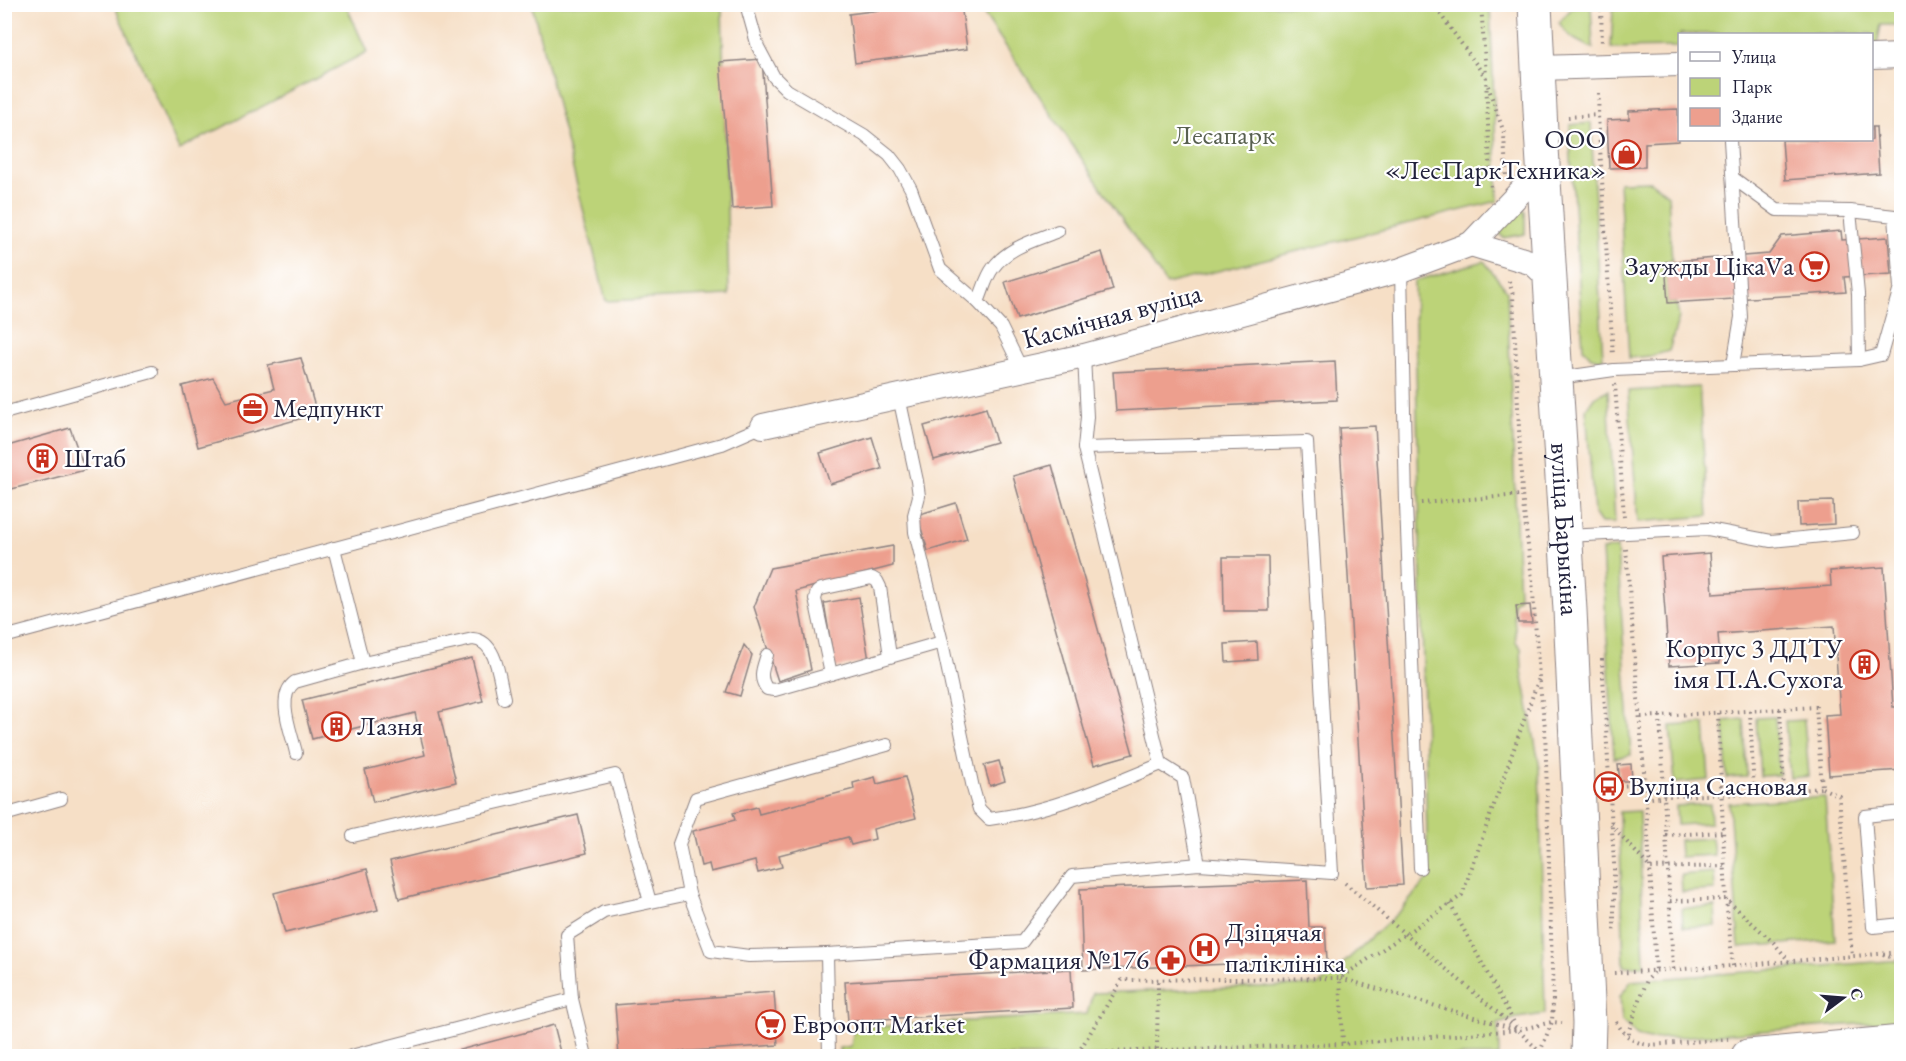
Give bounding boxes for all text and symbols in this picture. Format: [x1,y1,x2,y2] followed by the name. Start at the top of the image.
[1678,33,1873,141] legend
[1731,45,1777,68] text: Улица
[1732,75,1772,98] text: Парк
[1732,105,1782,128] text: Здание
[1173,117,1275,152] park label: Лесапарк
[1385,121,1606,187] place label: ООО «ЛесПаркТехника»
[1611,139,1643,171] shop icon: ООО «ЛесПаркТехника»
[1625,248,1794,283] place label: Заужды ЦікаVа
[1799,250,1831,282] supermarket icon: Заужды ЦікаVа
[1018,275,1205,356] street label: Касмічная вуліца
[273,390,383,425] place label: Медпункт
[236,392,268,424] office icon: Медпункт
[64,440,126,475] place label: Штаб
[1543,441,1588,617] street label: вуліца Барыкіна
[27,442,59,474] building icon: Штаб
[1665,630,1844,696] place label: Корпус 3 ДДТУ імя П.А.Сухога
[1848,648,1880,680] building icon: Корпус 3 ДДТУ імя П.А.Сухога
[357,708,423,743] place label: Лазня
[320,710,352,742] building icon: Лазня
[1629,768,1808,803] place label: Вуліца Сасновая
[1592,770,1624,802] bus stop icon: Вуліца Сасновая
[1225,914,1346,980] place label: Дзіцячая паліклініка
[1188,932,1220,964] hospital icon: Дзіцячая паліклініка
[968,942,1149,977] place label: Фармация №176
[1154,944,1186,976] pharmacy icon: Фармация №176
[1813,968,1873,1028] north arrow
[1845,986,1869,1002] text: С
[792,1006,965,1041] place label: Евроопт Market
[755,1008,787,1040] supermarket icon: Евроопт Market

